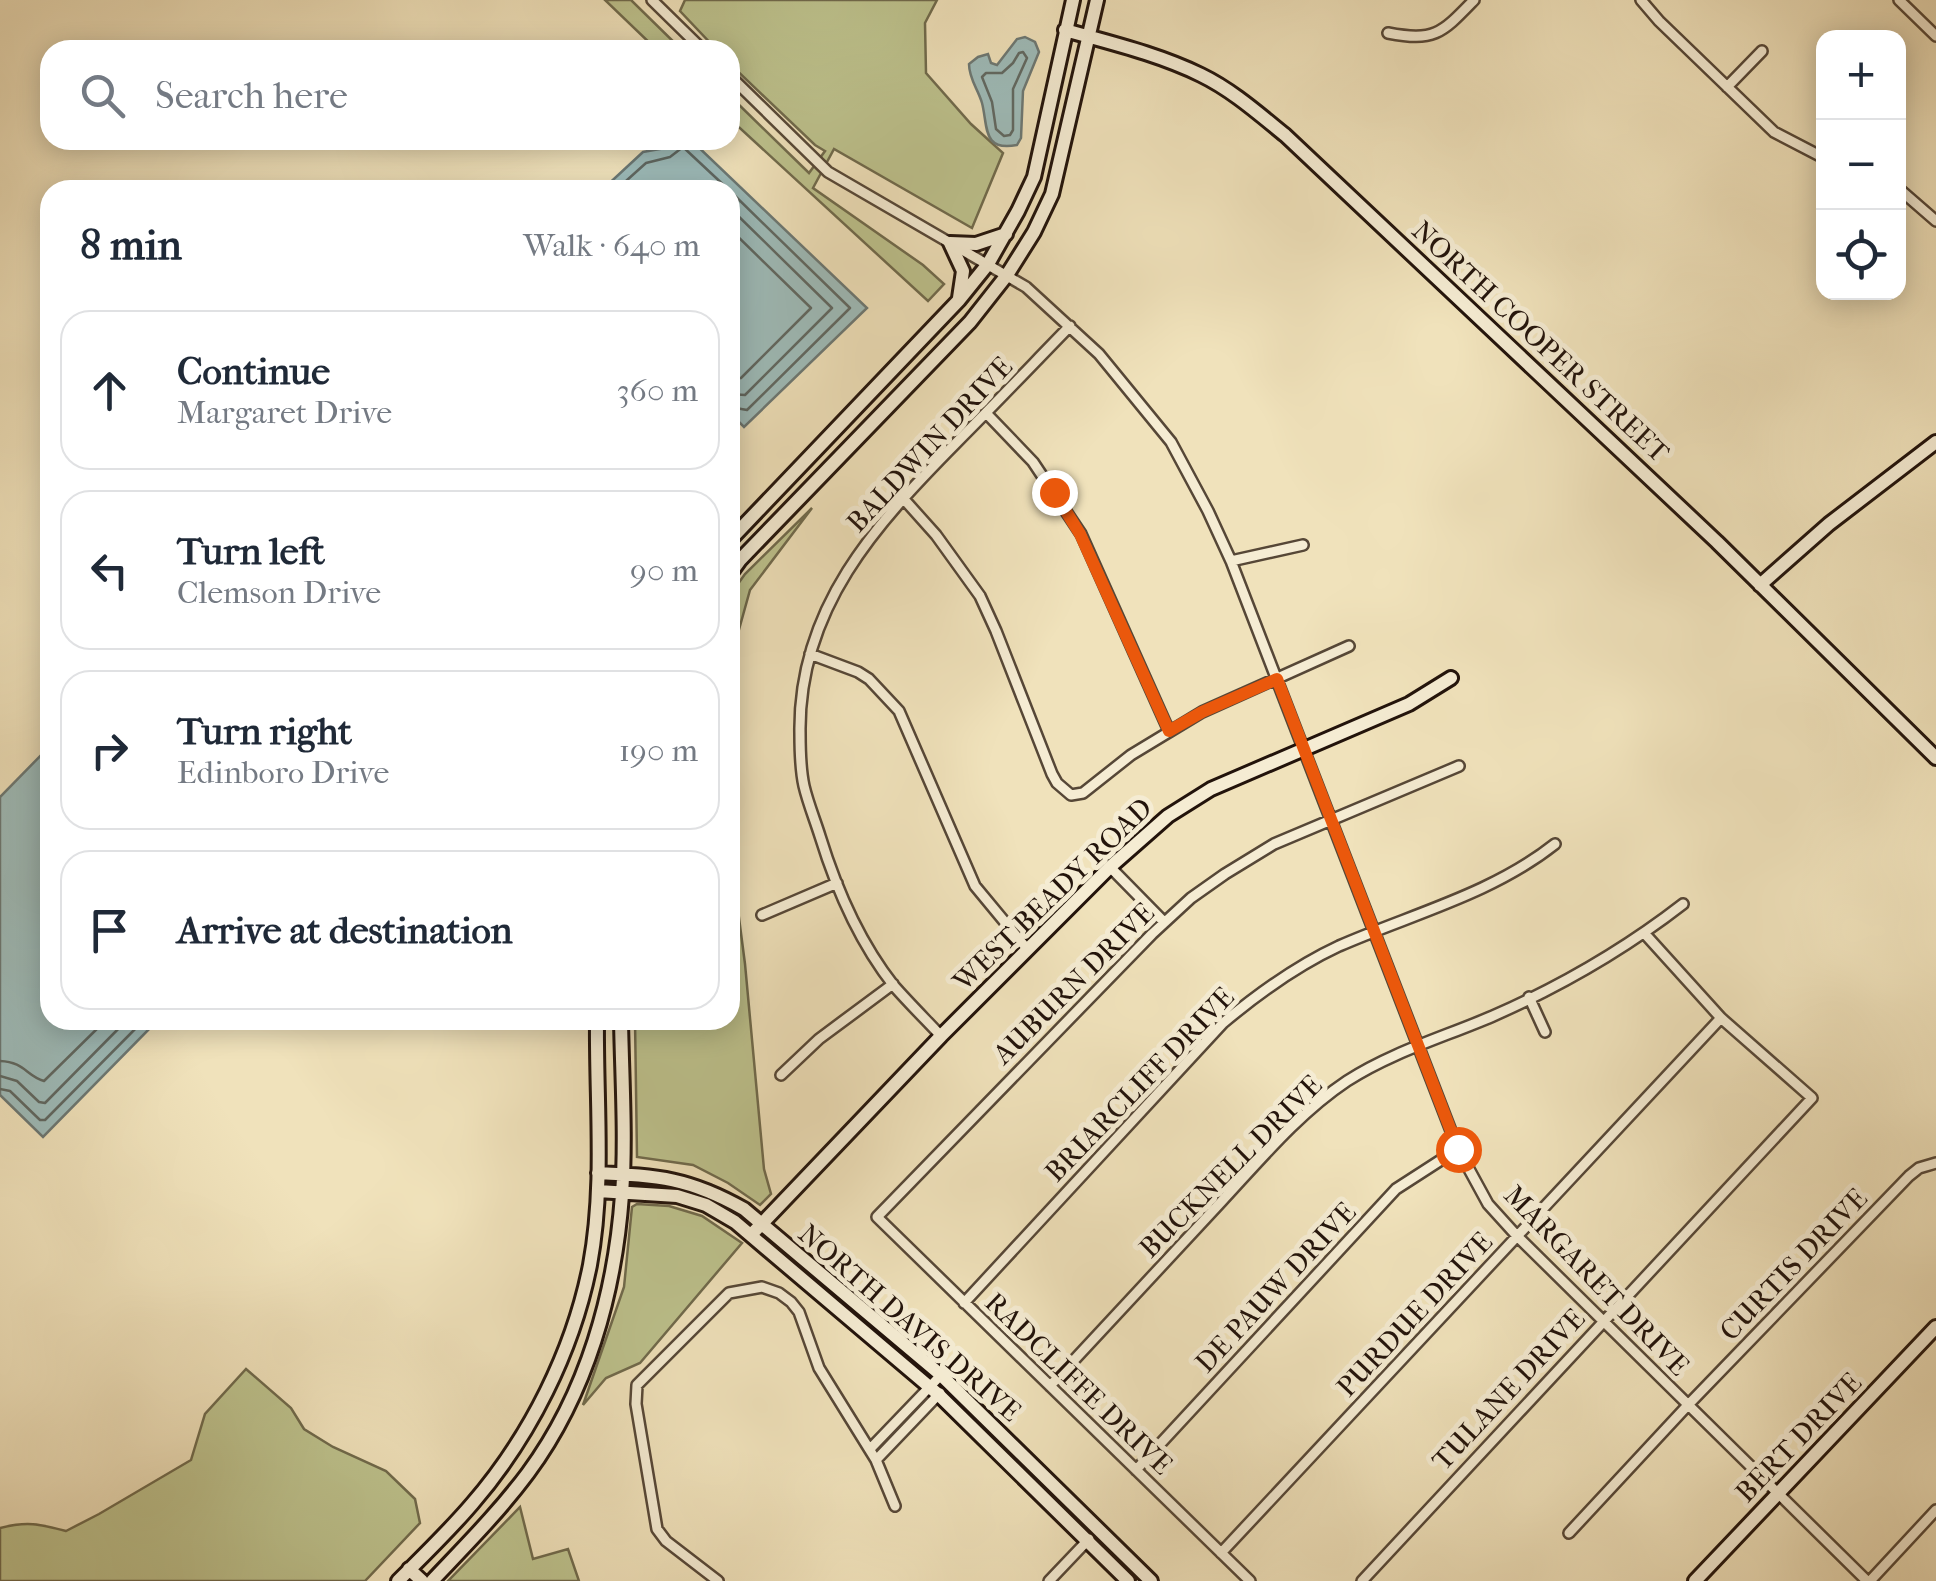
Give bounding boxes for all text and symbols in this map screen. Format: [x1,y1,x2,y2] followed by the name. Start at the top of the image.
[1816,30,1906,300] map controls
[1816,30,1906,120] button: +
[40,40,740,150] search box
[75,68,130,123] icon: search
[155,73,348,118] text: Search here
[1816,120,1906,210] button: −
[1816,210,1906,300] button: locate
[1405,214,1677,470] street label: NORTH COOPER STREET
[80,221,182,270] text: 8 min
[523,227,700,264] text: Walk · 640 m
[177,349,330,394] text: Continue
[840,350,1019,539] street label: BALDWIN DRIVE
[82,363,137,418] icon: ahead
[616,372,698,409] text: 360 m
[177,394,392,431] text: Margaret Drive
[1032,470,1078,516] route end
[177,529,325,574] text: Turn left
[82,543,137,598] icon: left
[630,552,698,589] text: 90 m
[177,574,381,611] text: Clemson Drive
[177,709,352,754] text: Turn right
[82,723,137,778] icon: right
[619,732,698,769] text: 190 m
[177,754,389,791] text: Edinboro Drive
[945,791,1159,998] street label: WEST BEADY ROAD
[985,896,1161,1071] street label: AUBURN DRIVE
[82,903,137,958] icon: arrive
[177,908,513,953] text: Arrive at destination
[1038,980,1241,1188] street label: BRIARCLIFF DRIVE
[1132,1068,1328,1264] street label: BUCKNELL DRIVE
[1436,1127,1482,1173] route start
[1498,1179,1696,1382] street label: MARGARET DRIVE
[1713,1182,1874,1347] street label: CURTIS DRIVE
[1188,1196,1362,1379] street label: DE PAUW DRIVE
[792,1217,1028,1428] street label: NORTH DAVIS DRIVE
[1330,1225,1499,1403] street label: PURDUE DRIVE
[978,1286,1179,1481] street label: RADCLIFFE DRIVE
[1425,1302,1591,1477] street label: TULANE DRIVE
[1728,1366,1868,1509] street label: BERT DRIVE

